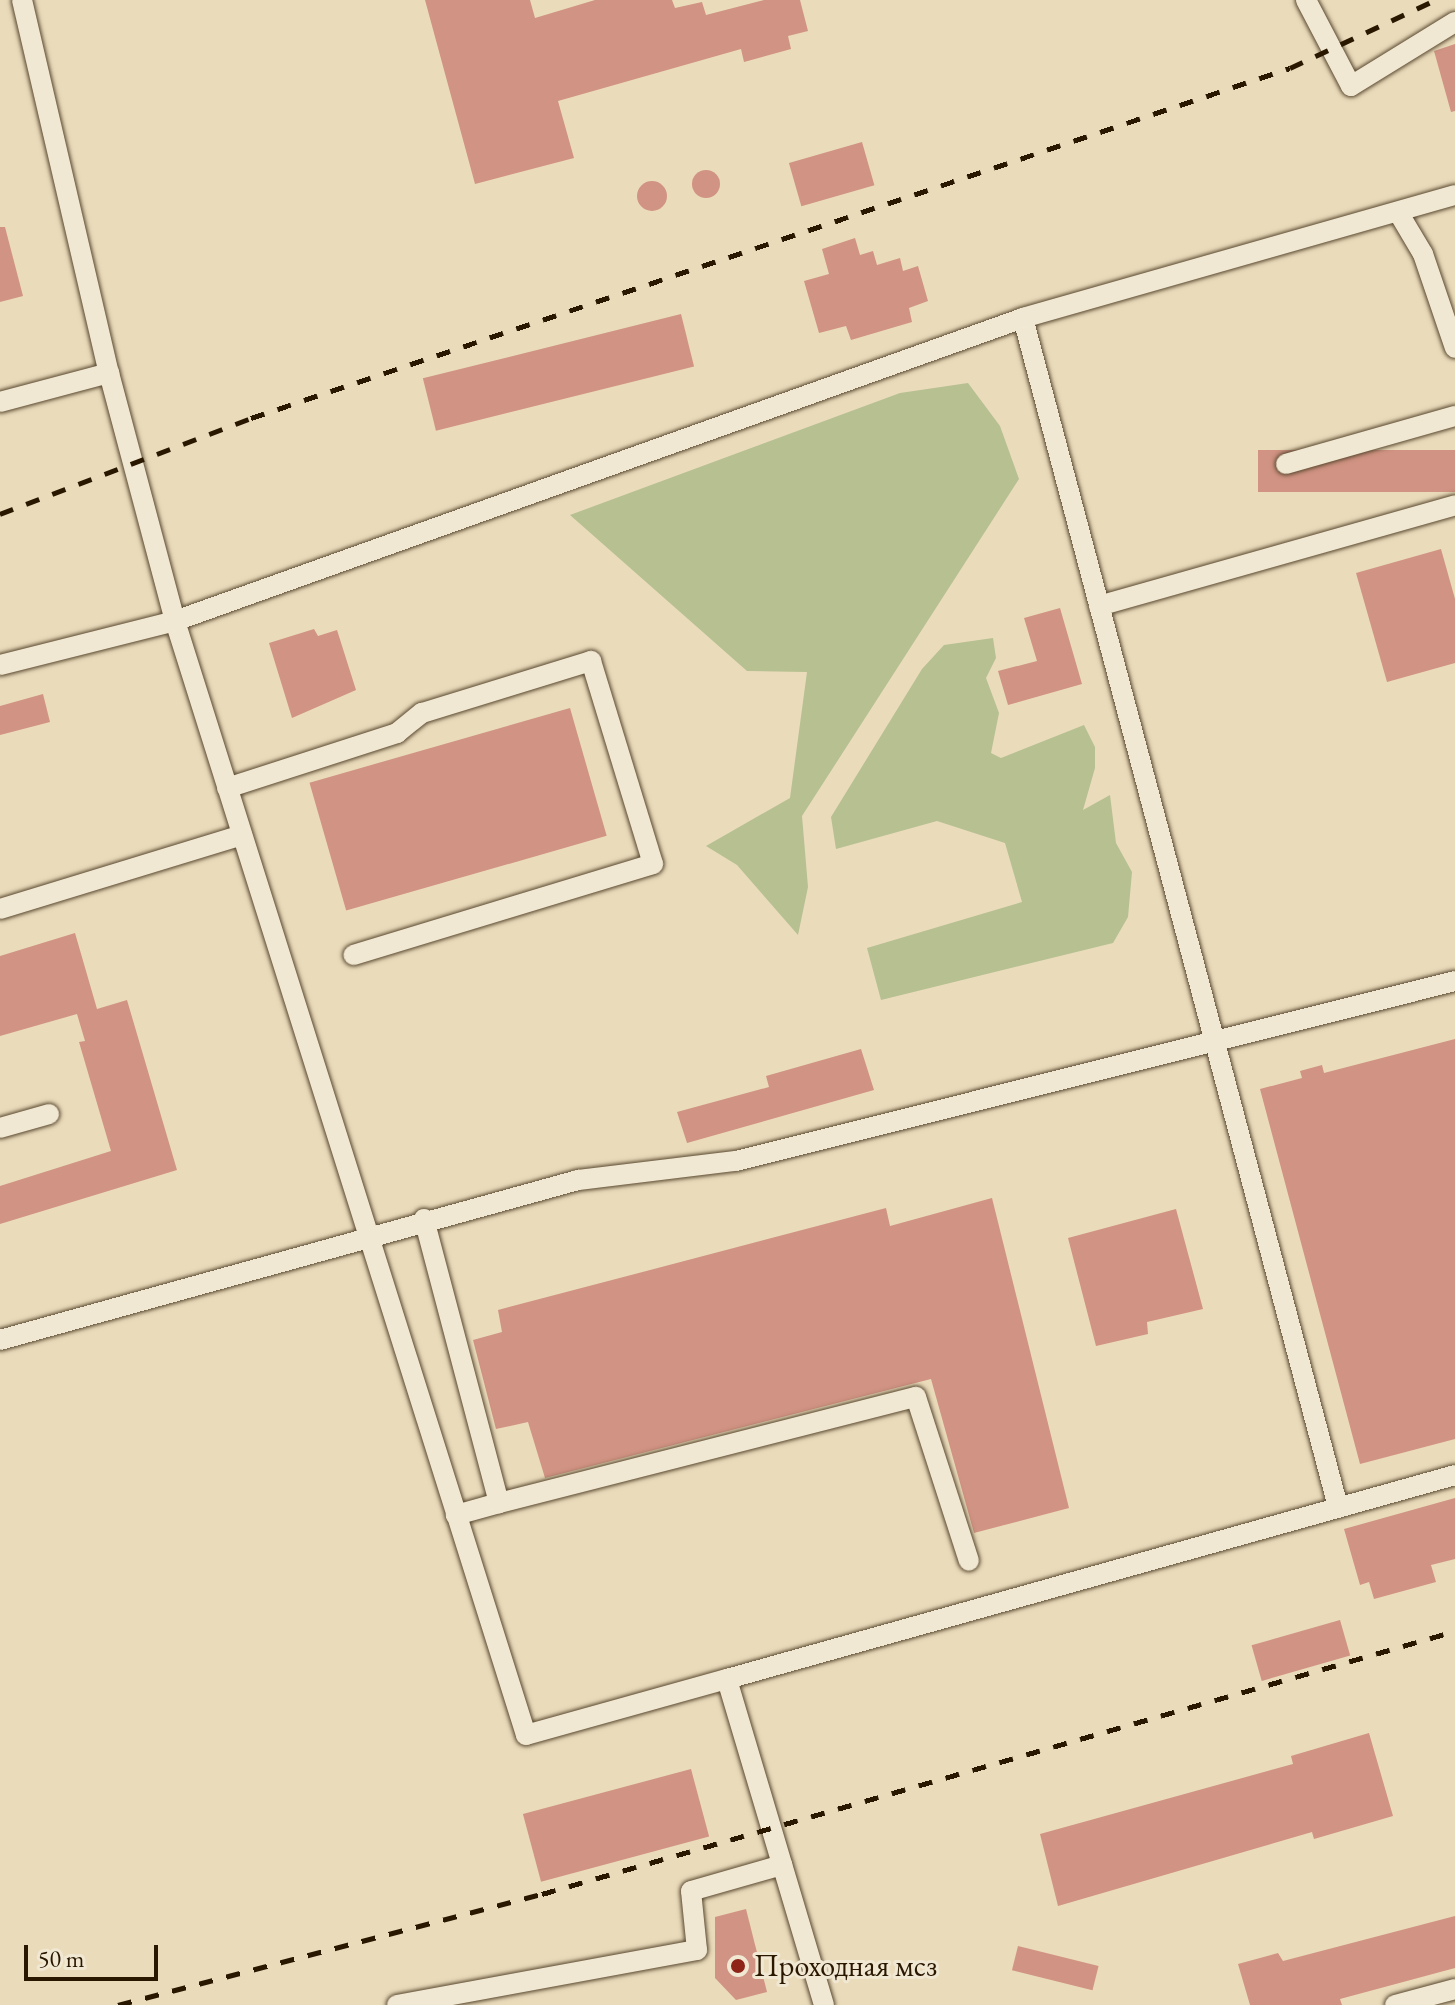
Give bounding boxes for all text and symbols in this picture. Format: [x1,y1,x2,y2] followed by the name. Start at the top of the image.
[28,1929,162,1979] scale bar
[38,1943,85,1974] text: 50 m
[754,1948,937,1984] place label: Проходная мсз
[729,1957,747,1975] marker: Проходная мсз

